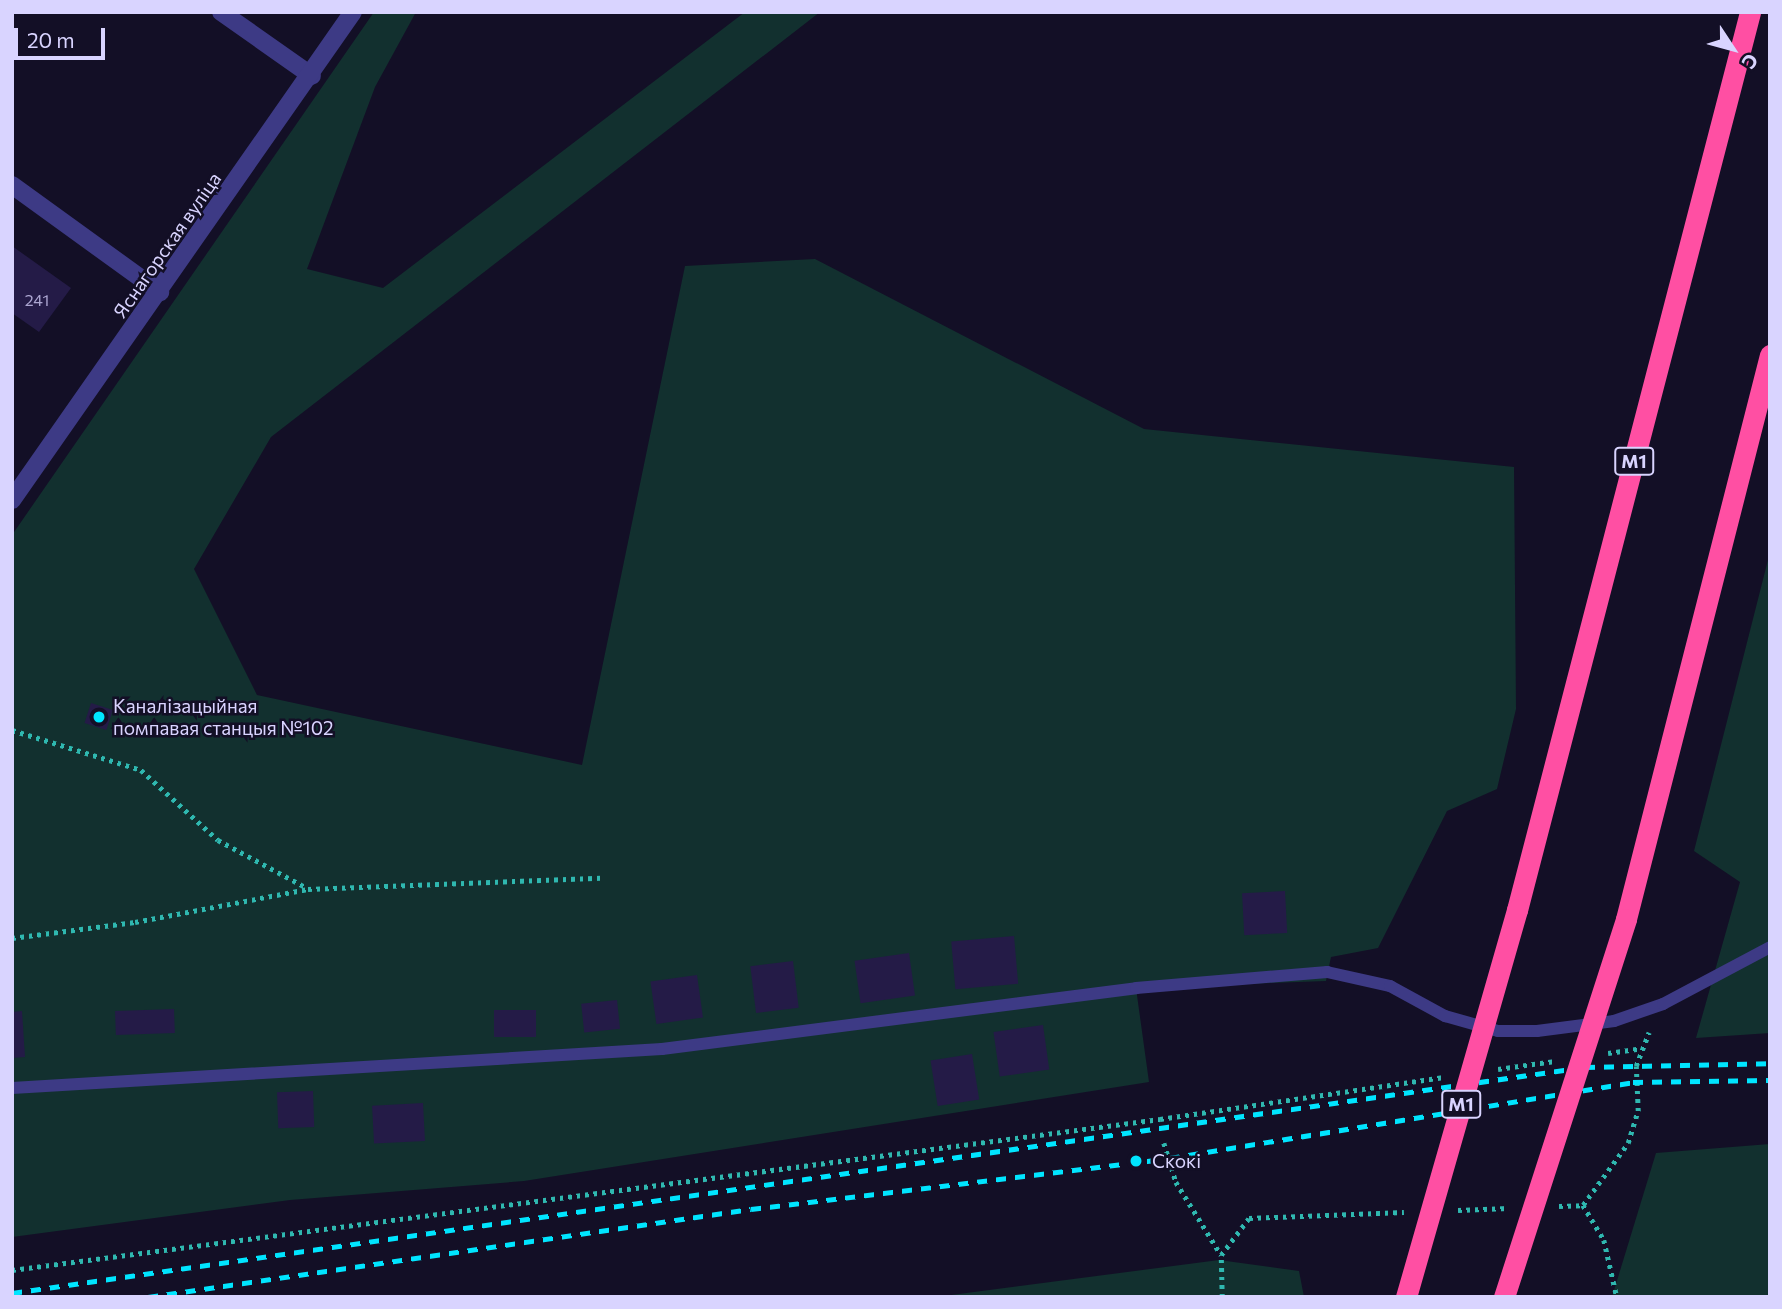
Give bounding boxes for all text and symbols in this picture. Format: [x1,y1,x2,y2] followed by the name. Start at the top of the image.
[18,14,108,58] scale bar
[1698,14,1768,84] north arrow
[27,27,75,52] text: 20 m
[1737,50,1764,74] text: С
[108,168,226,322] street label: Яснагорская вуліца
[25,290,49,310] house number: 241
[1613,447,1655,476] road number: М1
[113,695,334,739] place label: Каналізацыйная помпавая станцыя №102
[91,709,107,725] marker: Каналізацыйная помпавая станцыя №102
[1440,1090,1482,1119] road number: М1
[1152,1150,1201,1172] place label: Скокі
[1126,1151,1146,1171] marker: Скокі

